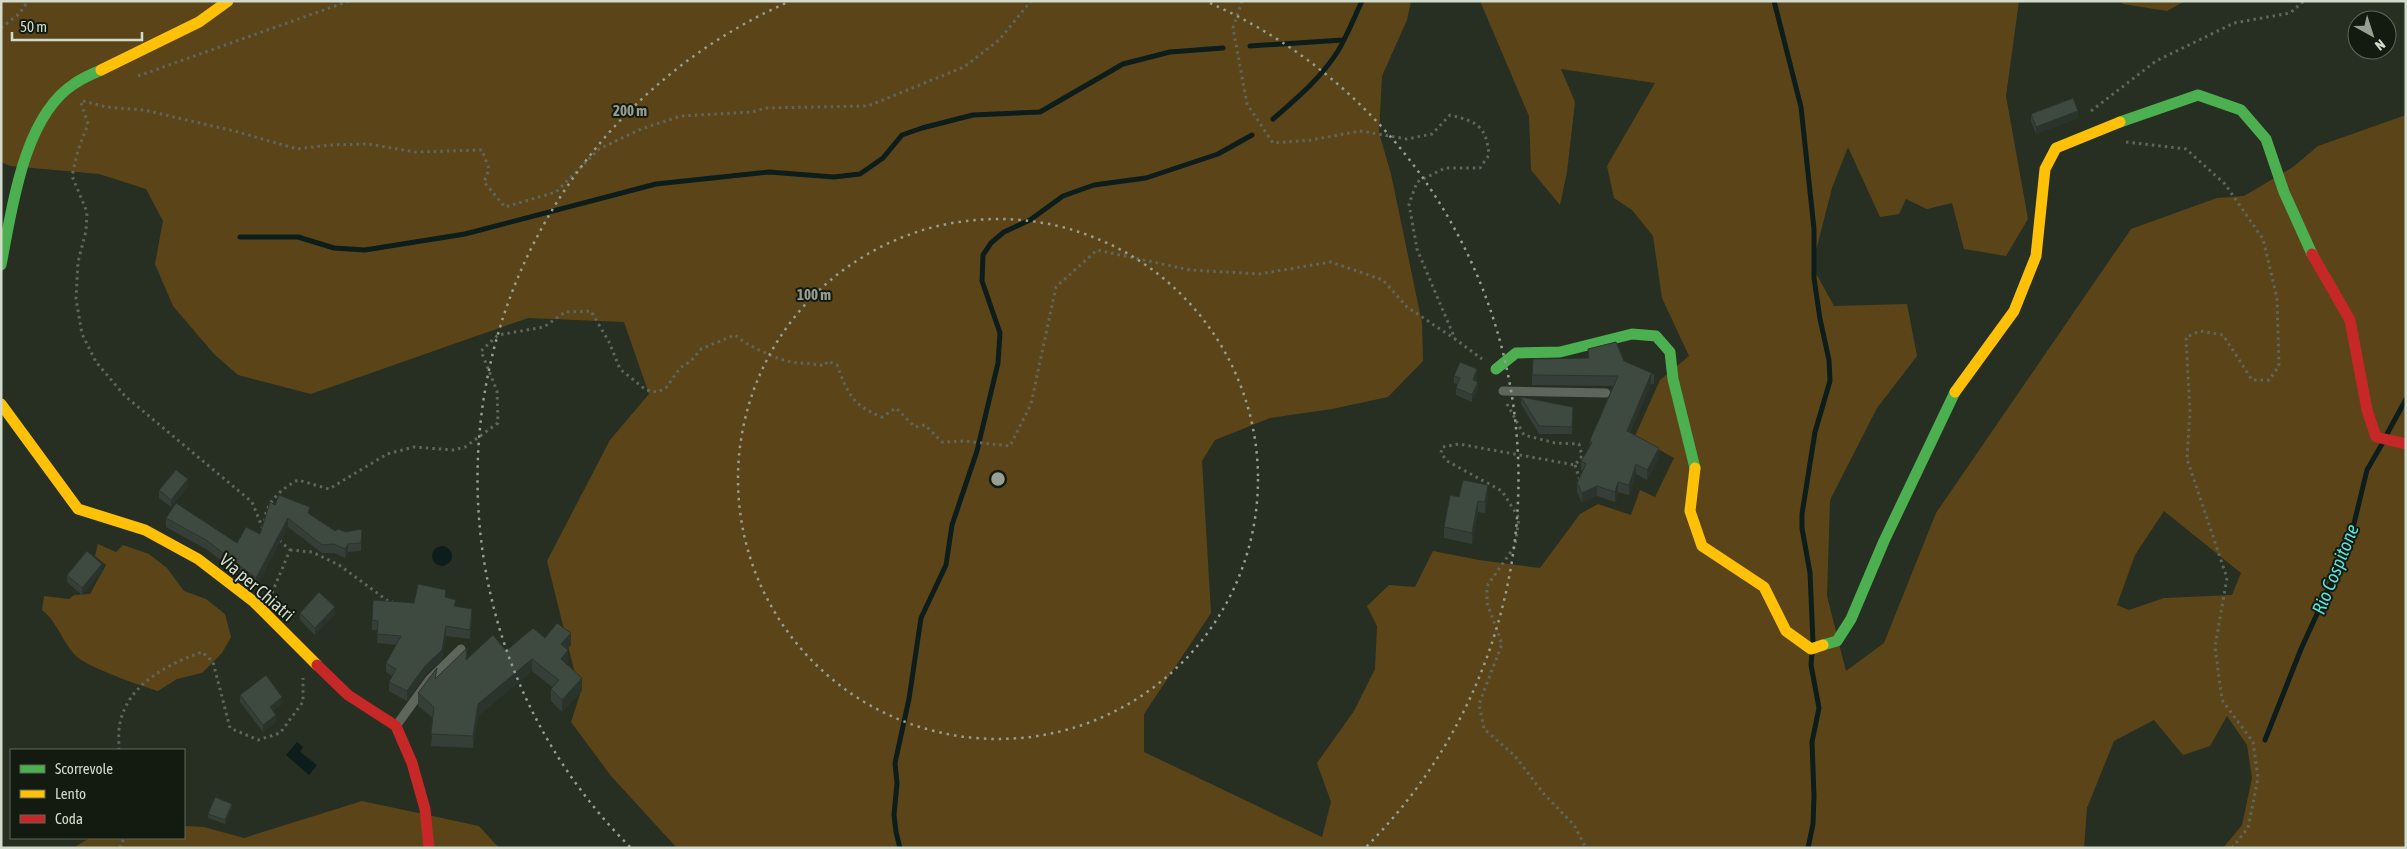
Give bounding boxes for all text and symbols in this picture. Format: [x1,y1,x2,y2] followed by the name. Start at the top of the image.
[12,10,142,42] scale bar
[2347,10,2397,60] north arrow
[20,18,47,35] text: 50 m
[2372,36,2388,54] text: N
[613,102,647,119] text: 200 m
[797,286,831,303] text: 100 m
[989,470,1007,488] centre of rings
[2307,521,2363,617] water label: Rio Cospitone
[215,549,299,625] street label: Via per Chiatri
[10,749,185,839] legend
[55,760,113,777] text: Scorrevole
[55,785,86,802] text: Lento
[55,810,83,827] text: Coda

